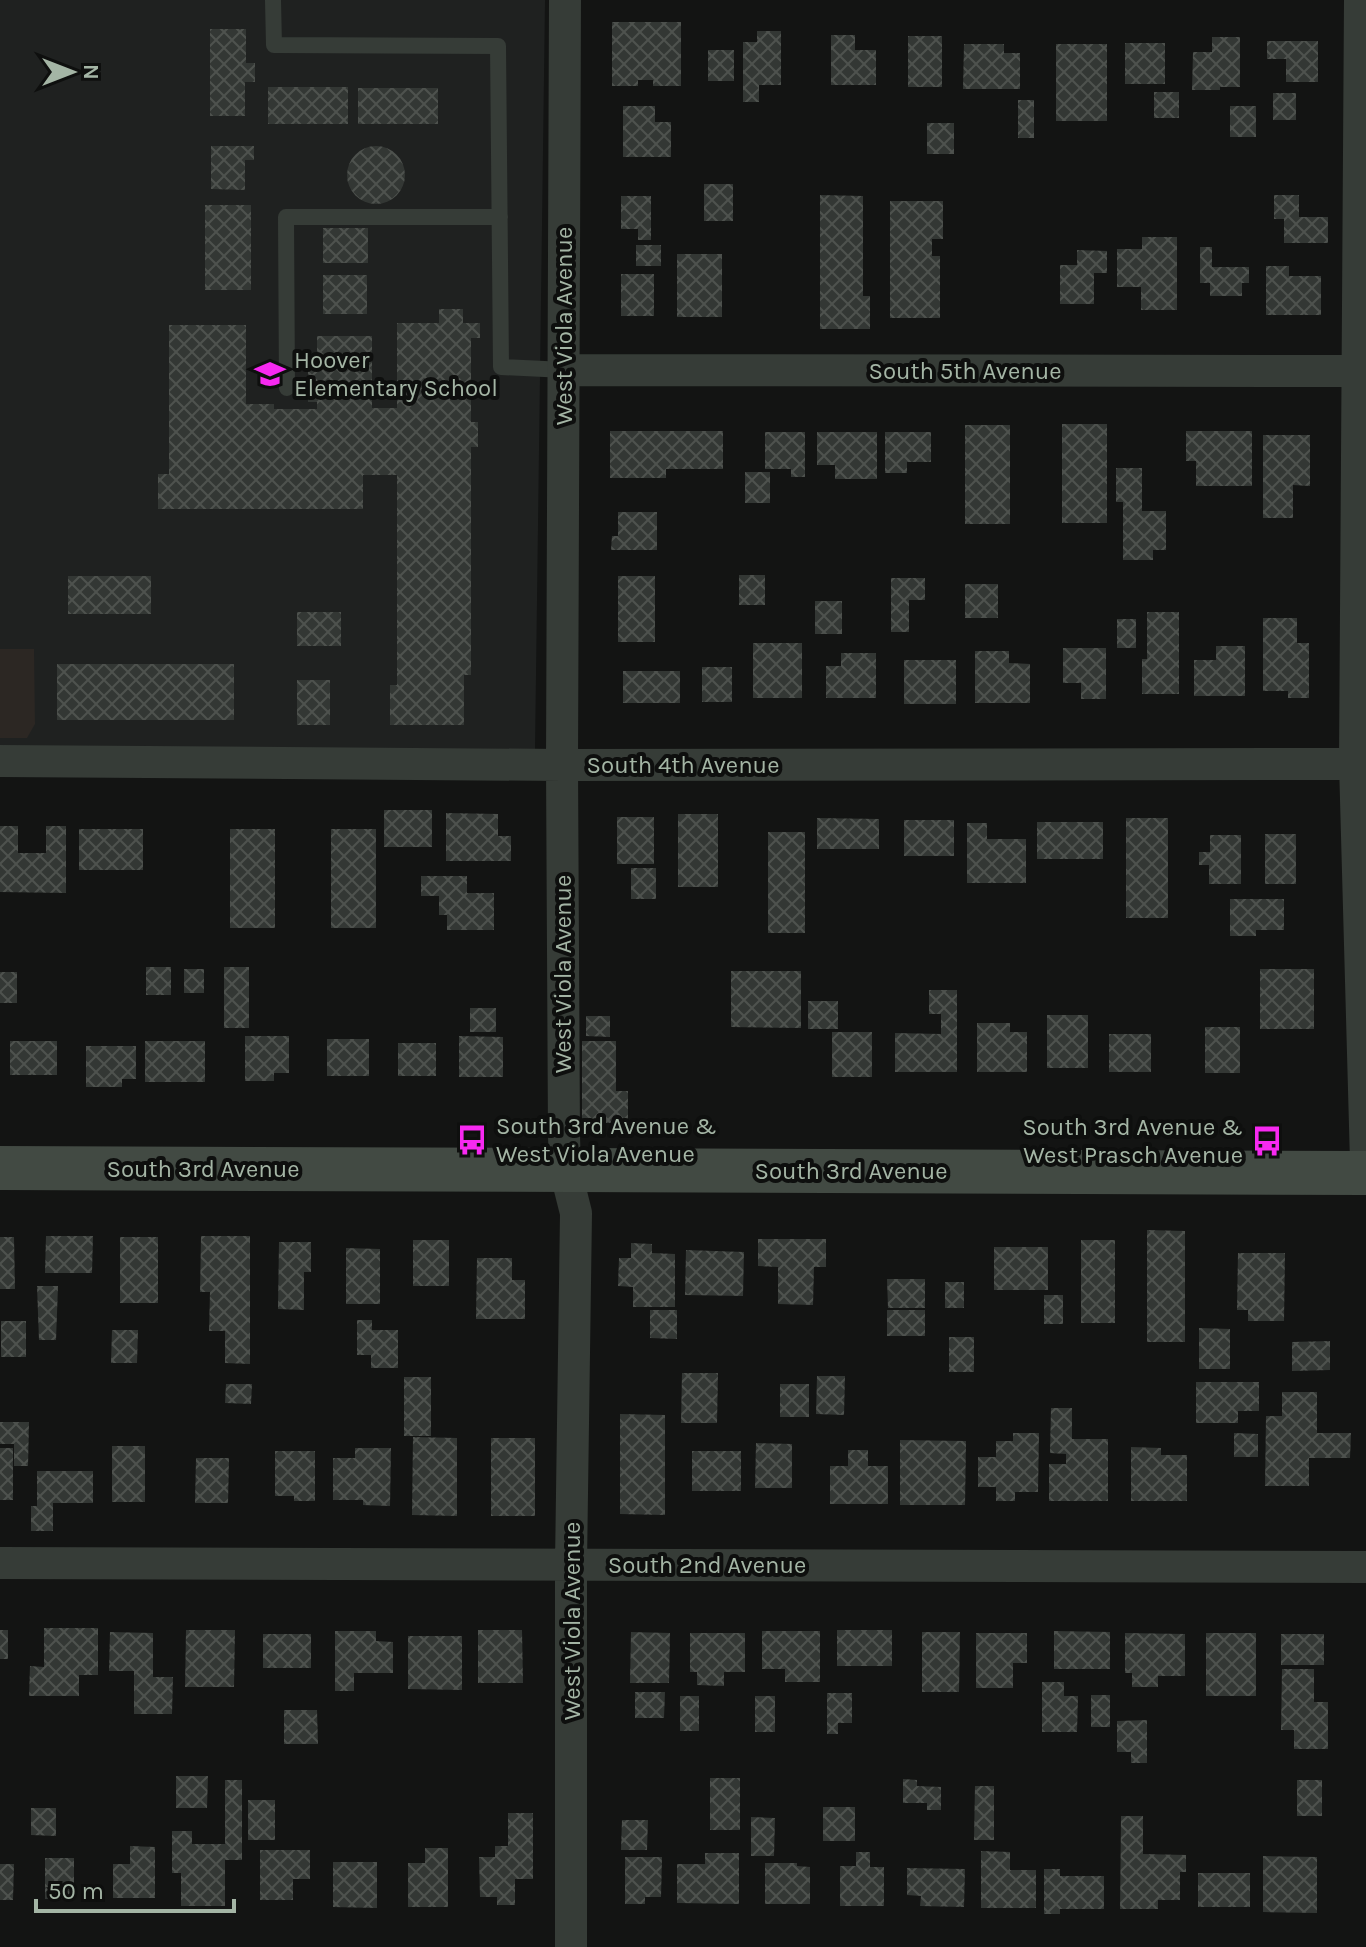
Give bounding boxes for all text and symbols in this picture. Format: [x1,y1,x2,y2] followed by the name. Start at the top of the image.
[32,32,112,112] north arrow
[78,64,104,80] text: N
[550,227,578,425] street label: West Viola Avenue
[294,346,498,402] place label: Hoover Elementary School
[253,357,287,391] school or university icon: Hoover Elementary School
[868,357,1062,385] street label: South 5th Avenue
[587,751,779,779] street label: South 4th Avenue
[549,875,577,1073] street label: West Viola Avenue
[496,1112,717,1168] place label: South 3rd Avenue & West Viola Avenue
[1022,1113,1243,1169] place label: South 3rd Avenue & West Prasch Avenue
[455,1123,489,1157] bus stop icon: South 3rd Avenue & West Viola Avenue
[1250,1124,1284,1158] bus stop icon: South 3rd Avenue & West Prasch Avenue
[106,1155,300,1183] street label: South 3rd Avenue
[754,1157,948,1185] street label: South 3rd Avenue
[558,1522,586,1720] street label: West Viola Avenue
[608,1551,806,1579] street label: South 2nd Avenue
[36,1863,234,1913] scale bar
[48,1877,104,1905] text: 50 m

